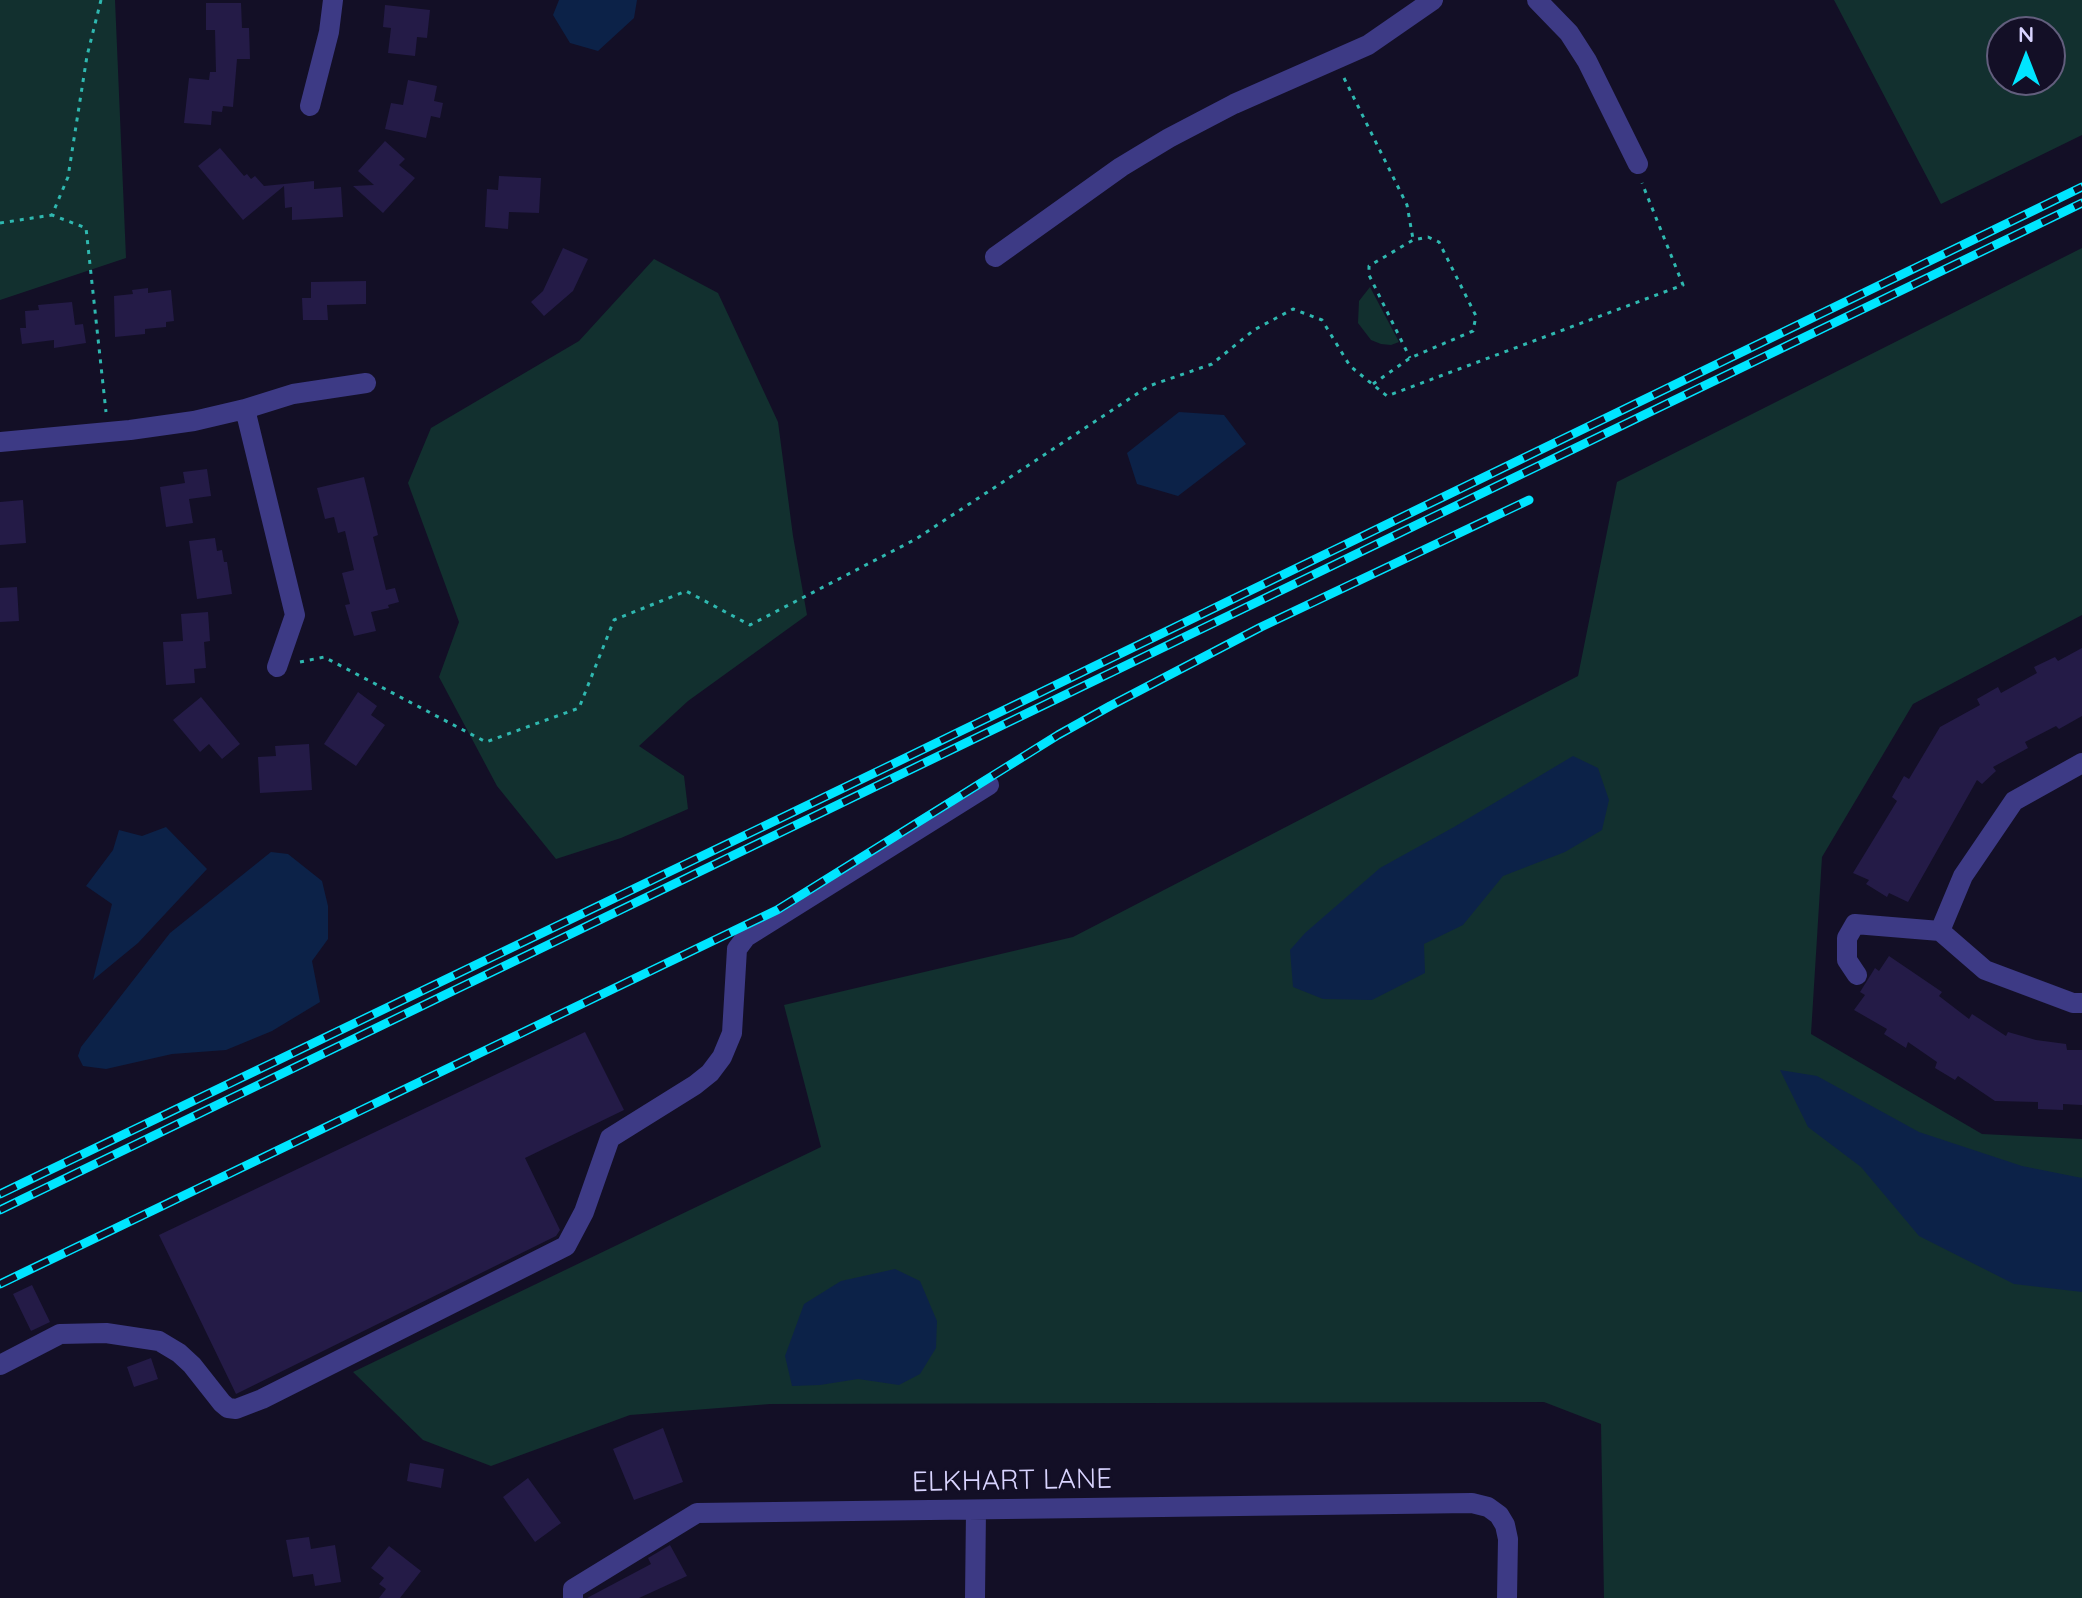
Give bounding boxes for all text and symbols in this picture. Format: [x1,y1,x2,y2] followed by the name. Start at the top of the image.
[1986,16,2066,96] north arrow
[2018,20,2034,48] text: N
[912,1462,1112,1500] street label: ELKHART LANE

